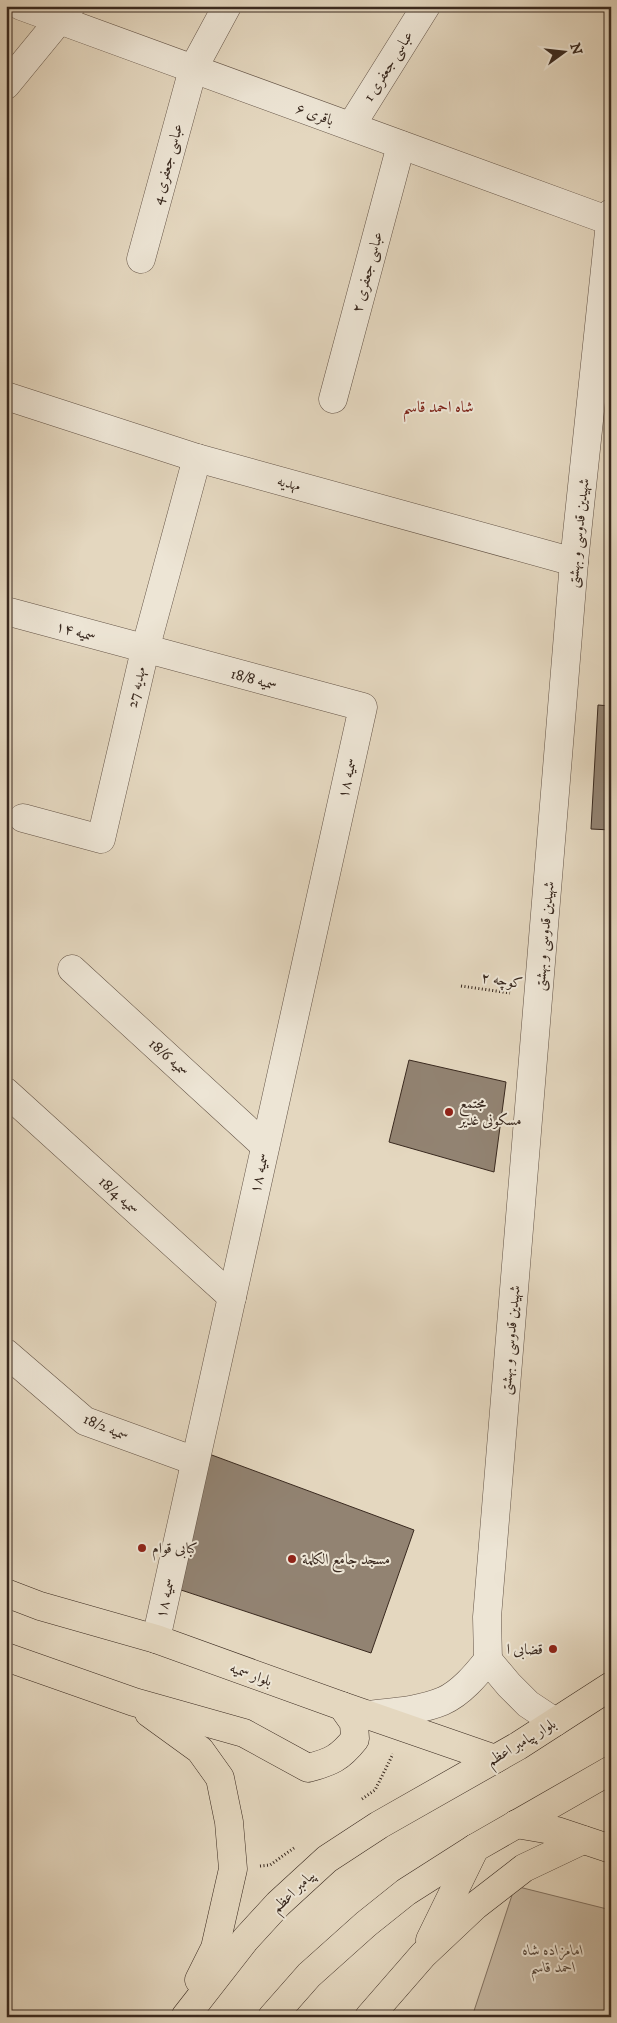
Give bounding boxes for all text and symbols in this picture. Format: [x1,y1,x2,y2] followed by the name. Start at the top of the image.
[359,27,419,106] street label: عباسی جعفری 1
[540,28,590,78] north arrow
[565,41,586,57] text: N
[293,99,337,130] street label: ۶ باقری
[148,122,188,207] street label: عباسی جعفری 4
[348,230,388,315] street label: عباسی جعفری ۲
[402,397,474,423] district label: شاه احمد قاسم
[275,471,303,496] street label: مهدیه
[563,477,595,589] street label: شهیدین قدوسی و بهشتی
[54,617,98,646] street label: سمیه ۱۴
[123,664,150,710] street label: مهدیه 27
[228,664,279,695] street label: سمیه 18/8
[334,756,361,800] street label: سمیه ۱۸
[530,880,560,992] street label: شهیدین قدوسی و بهشتی
[480,968,524,994] street label: کوچه ۲
[144,1034,193,1080] street label: سمیه 18/6
[457,1094,522,1130] place label: مجتمع مسکونی غدیر
[443,1106,455,1118] marker: مجتمع مسکونی غدیر
[246,1151,273,1195] street label: سمیه ۱۸
[94,1172,143,1219] street label: سمیه 18/4
[496,1284,526,1396] street label: شهیدین قدوسی و بهشتی
[80,1409,131,1445] street label: سمیه 18/2
[152,1539,198,1561] place label: کبابی قوام
[136,1542,148,1554] marker: کبابی قوام
[302,1550,390,1573] place label: مسجد جامع الکلمة
[286,1553,298,1565] marker: مسجد جامع الکلمة
[152,1576,179,1620] street label: سمیه ۱۸
[507,1640,543,1660] place label: قضابی ا
[547,1643,559,1655] marker: قضابی ا
[227,1658,275,1691] street label: بلوار سمیه
[483,1714,562,1774] street label: بلوار پیامبر اعظم
[267,1866,322,1920] street label: پیامبر اعظم
[522,1941,584,1982] park label: امامزاده شاه احمد قاسم

